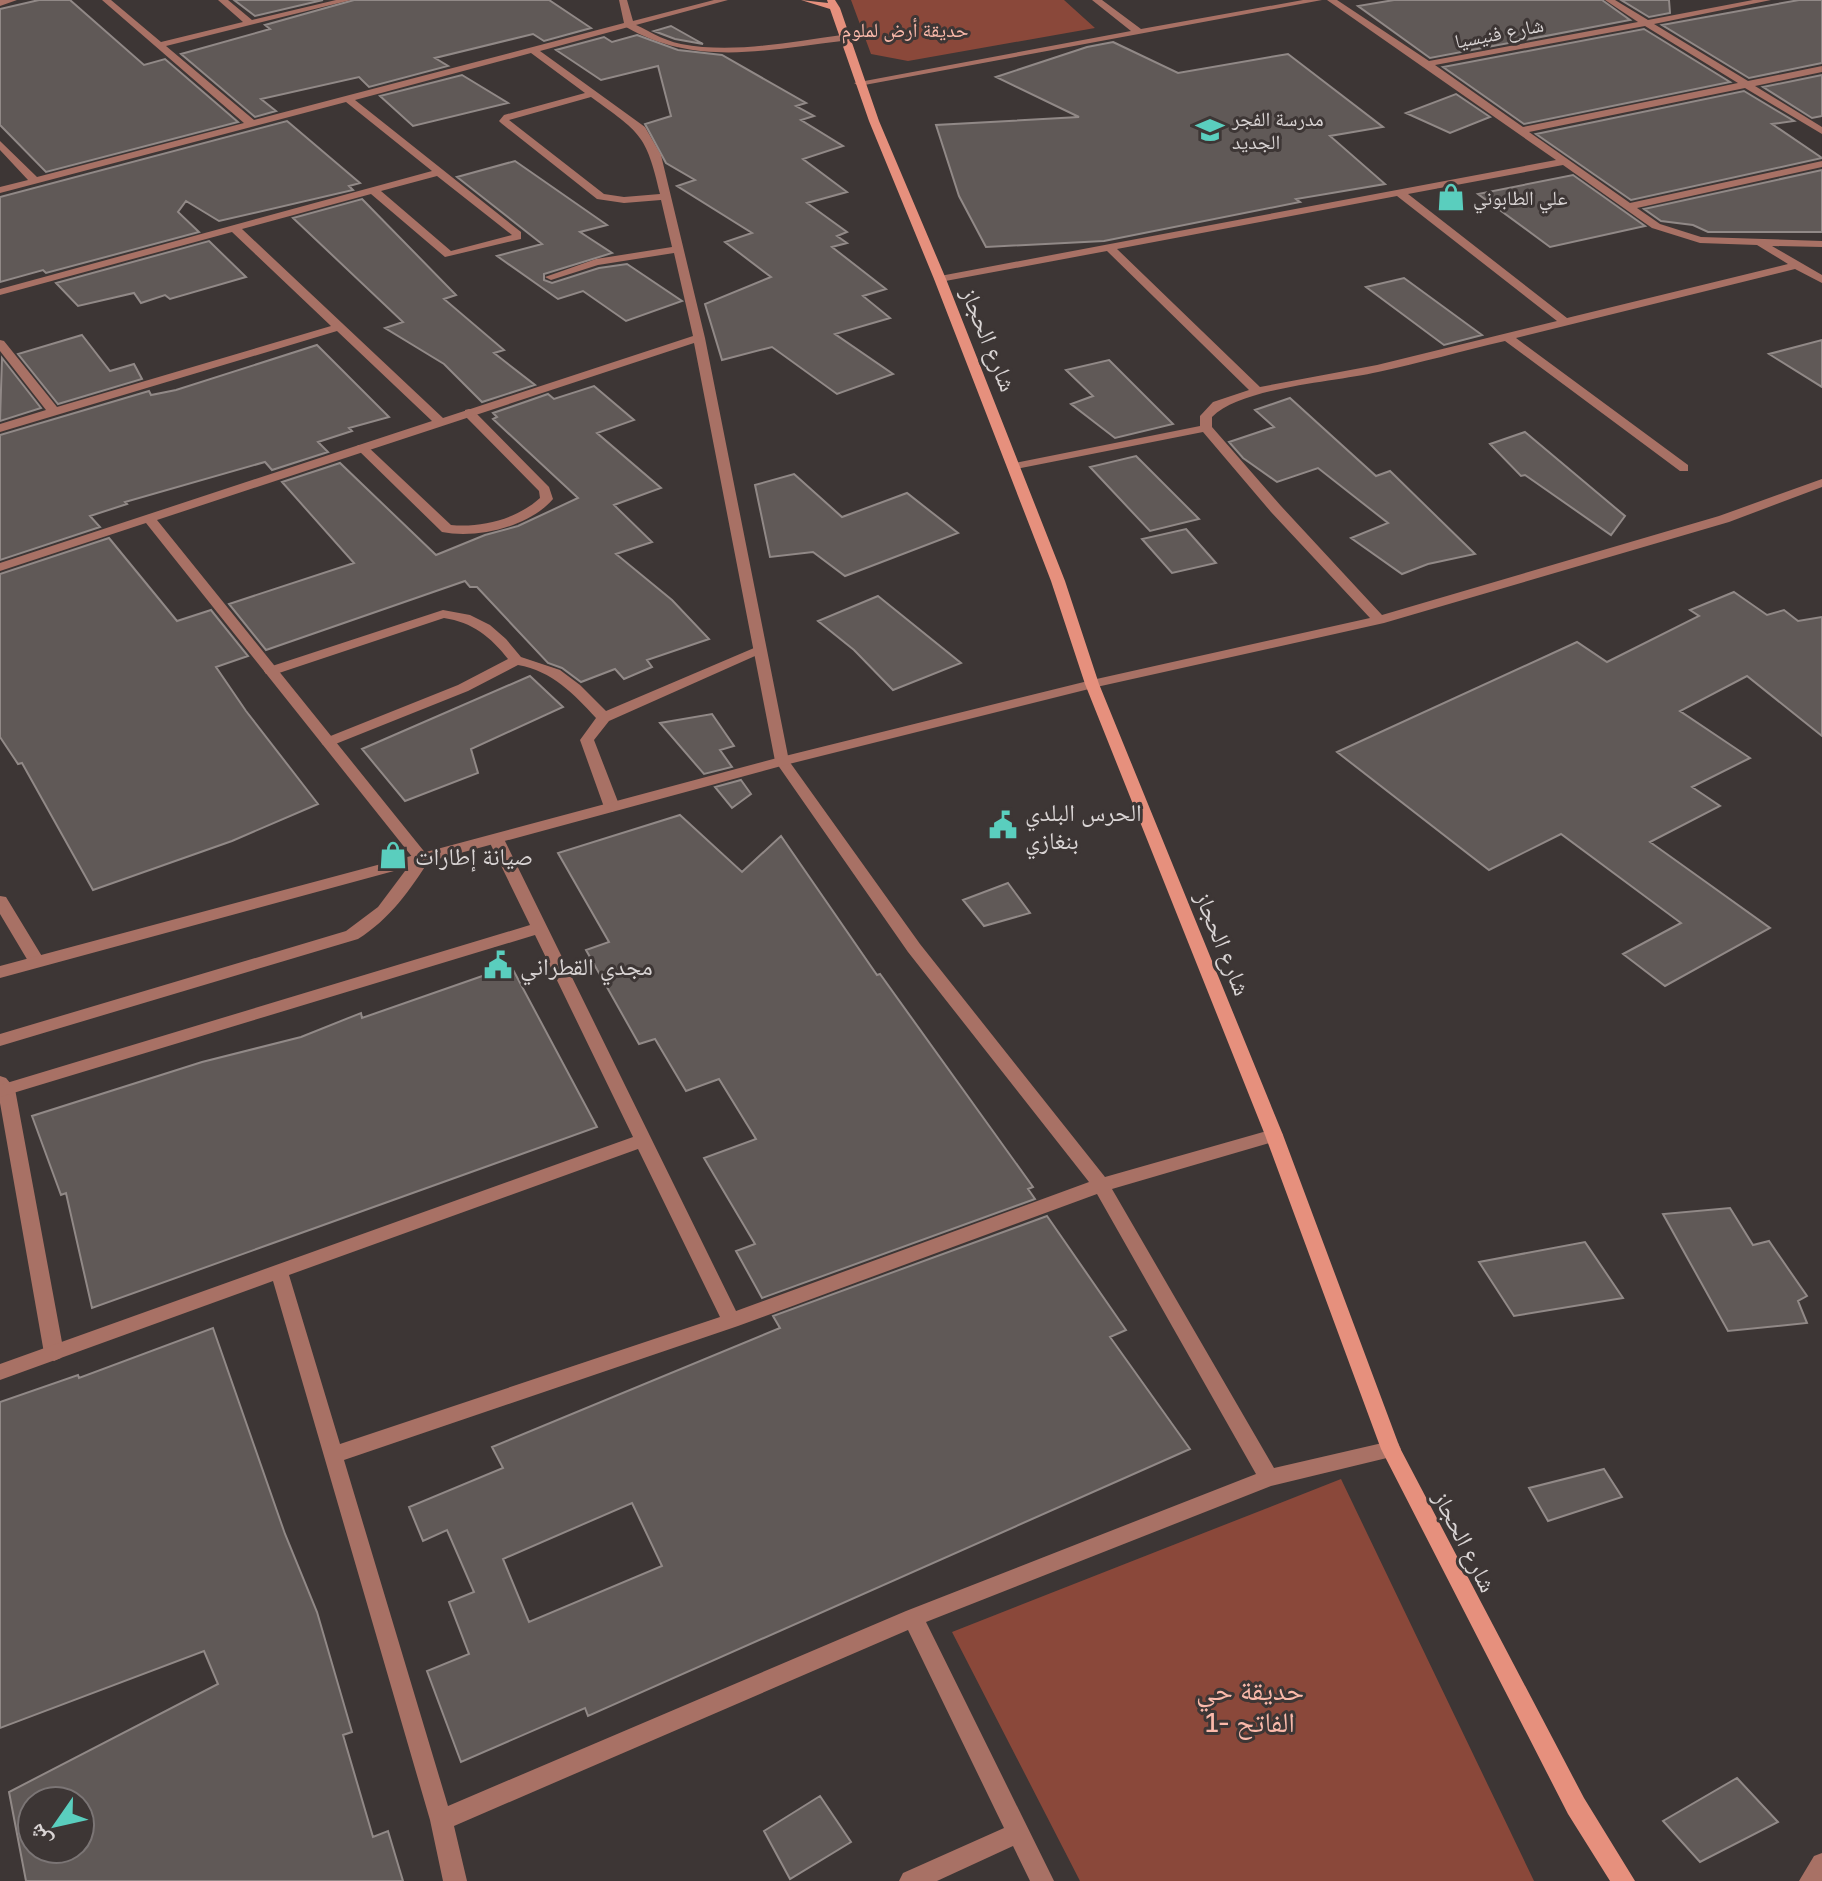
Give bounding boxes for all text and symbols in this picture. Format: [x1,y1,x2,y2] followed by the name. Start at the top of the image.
[1453,12,1546,54] street label: شارع فنيسيا
[842,17,969,44] park label: حديقة أرض لملوم
[1231,106,1324,153] place label: مدرسة الفجر الجديد
[1195,115,1225,145] school or university icon: مدرسة الفجر الجديد
[1436,182,1466,212] shop icon: علي الطابوني
[1473,185,1567,214] place label: علي الطابوني
[954,282,1024,396] street label: شارع الحجاز
[1025,797,1142,860] place label: الحرس البلدي بنغازي
[988,810,1018,840] public building icon: الحرس البلدي بنغازي
[378,840,408,870] shop icon: صيانة إطارات
[415,841,533,872] place label: صيانة إطارات
[1188,886,1258,1000] street label: شارع الحجاز
[483,950,513,980] public building icon: مجدي القطراني
[520,951,653,986] place label: مجدي القطراني
[1426,1485,1504,1597] street label: شارع الحجاز
[1196,1673,1304,1740] park label: حديقة حي الفاتح -1
[16,1785,96,1865] north arrow
[21,1819,58,1854] text: ش

